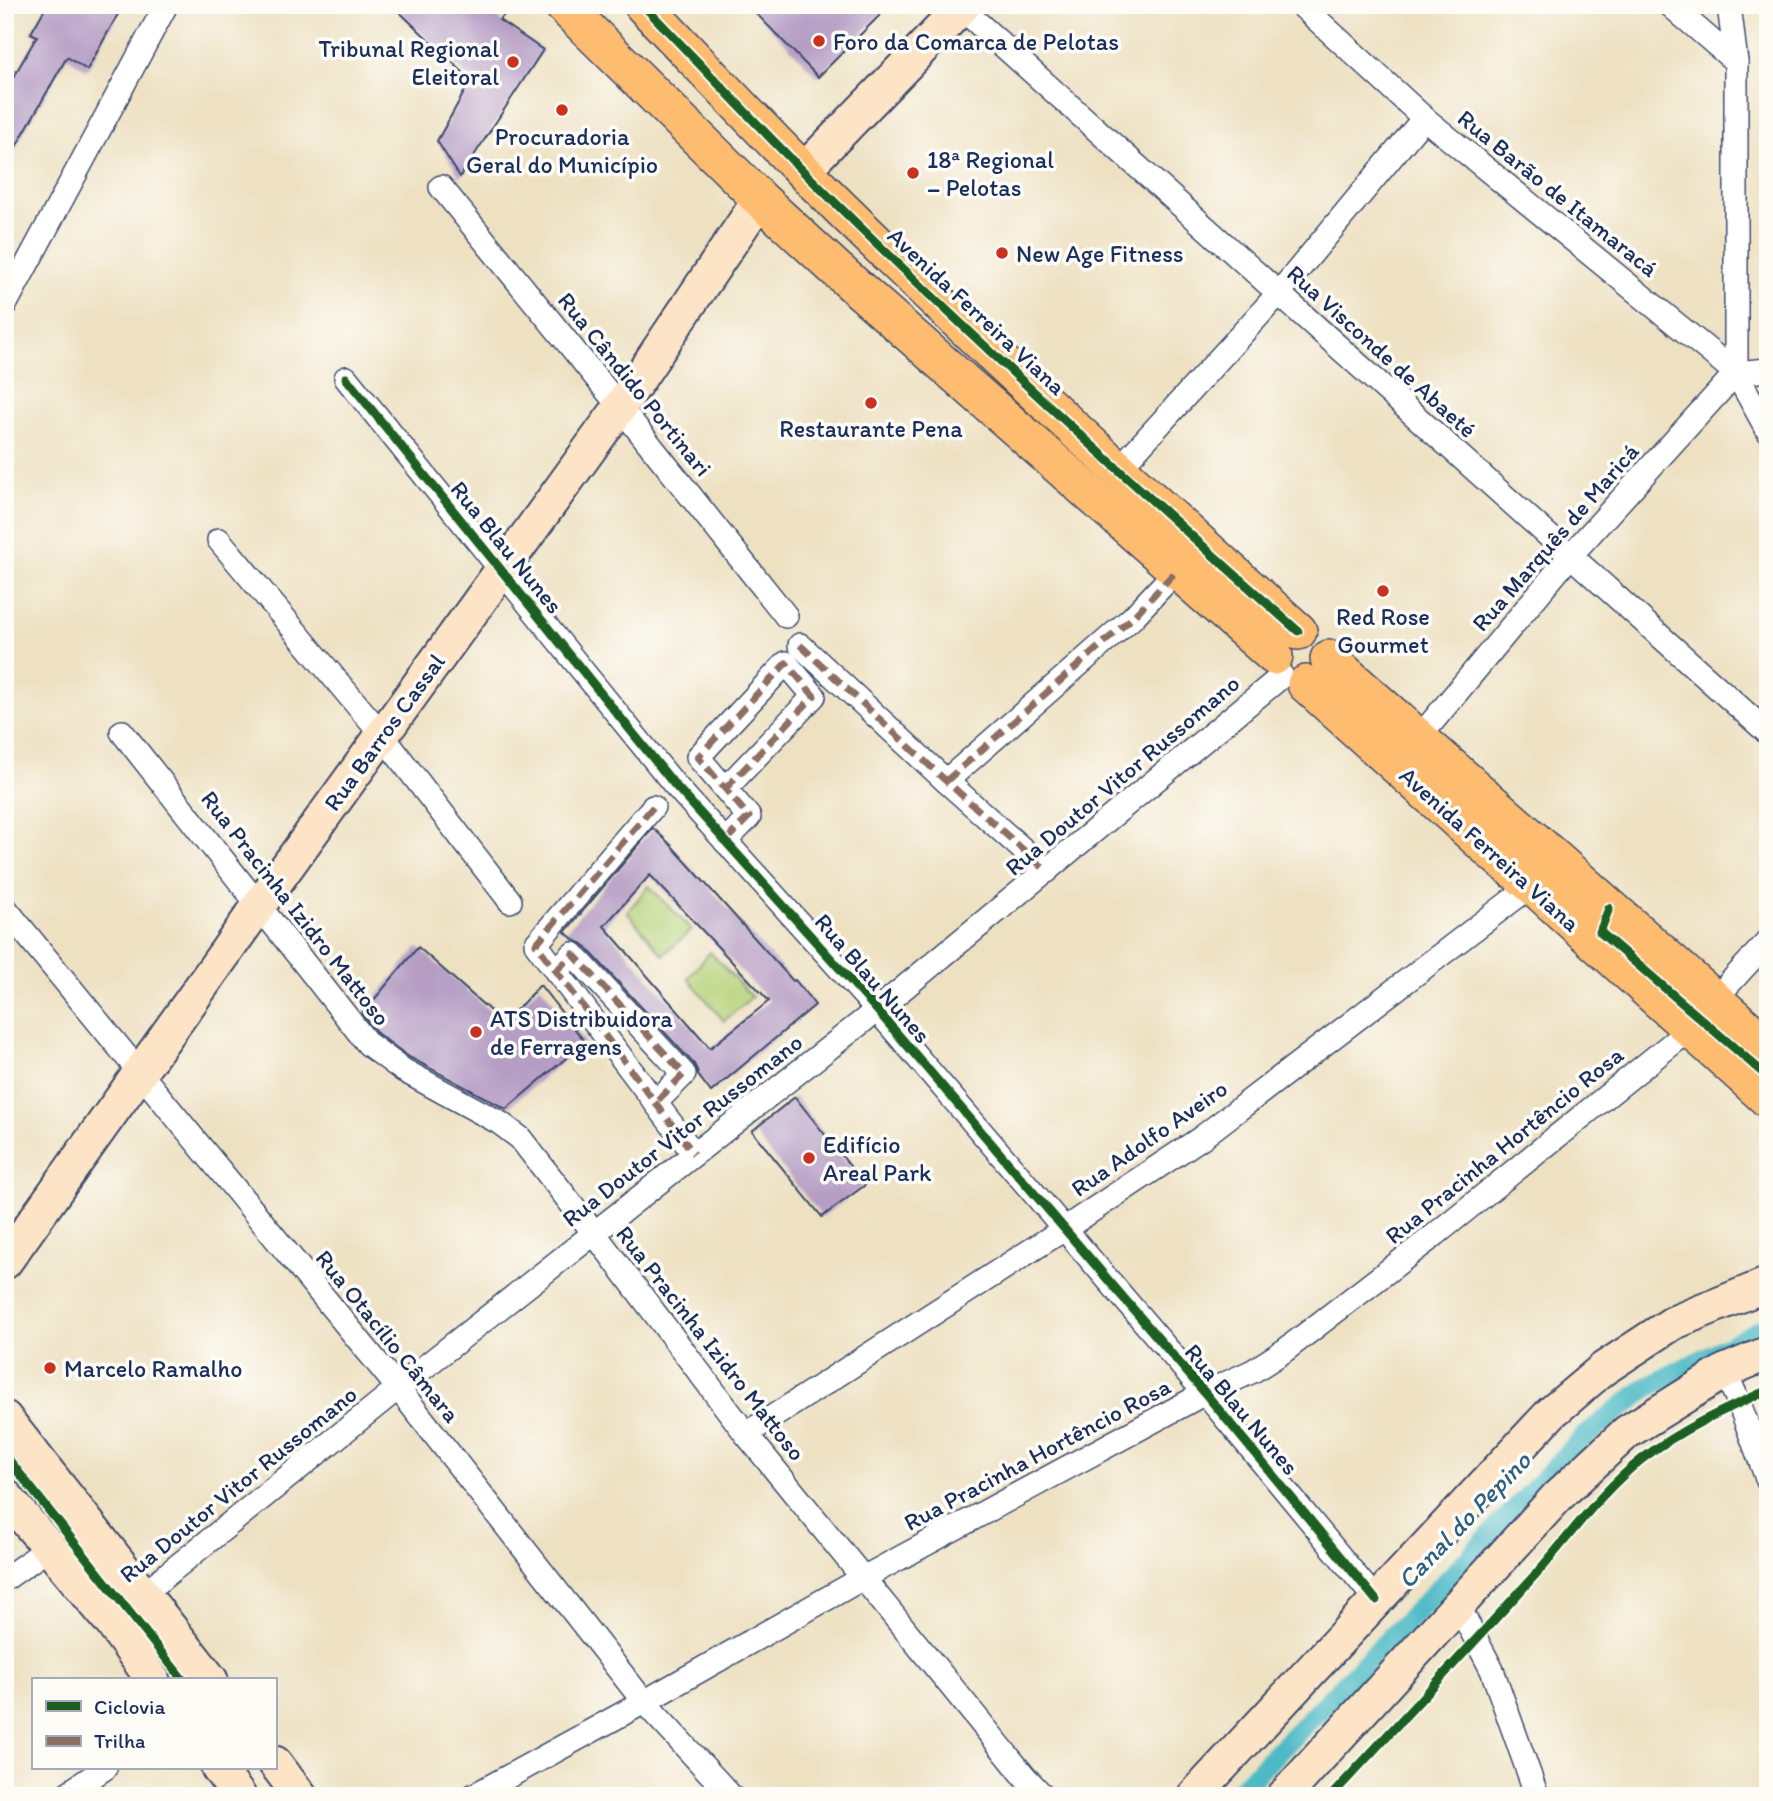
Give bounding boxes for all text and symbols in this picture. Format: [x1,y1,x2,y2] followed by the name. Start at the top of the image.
[833,27,1119,56] place label: Foro da Comarca de Pelotas
[811,33,827,49] marker: Foro da Comarca de Pelotas
[319,34,499,91] place label: Tribunal Regional Eleitoral
[505,54,521,70] marker: Tribunal Regional Eleitoral
[554,102,570,118] marker: Procuradoria Geral do Município
[1452,103,1665,283] street label: Rua Barão de Itamaracá
[466,122,658,179] place label: Procuradoria Geral do Município
[927,145,1054,202] place label: 18ª Regional – Pelotas
[905,165,921,181] marker: 18ª Regional – Pelotas
[882,221,1072,401] street label: Avenida Ferreira Viana
[1016,239,1184,268] place label: New Age Fitness
[994,245,1010,261] marker: New Age Fitness
[1281,258,1483,444] street label: Rua Visconde de Abaeté
[552,286,718,482] street label: Rua Cândido Portinari
[863,395,879,411] marker: Restaurante Pena
[779,414,963,443] place label: Restaurante Pena
[1465,437,1645,637] street label: Rua Marquês de Maricá
[445,475,569,619] street label: Rua Blau Nunes
[1375,583,1391,599] marker: Red Rose Gourmet
[1336,602,1430,659] place label: Red Rose Gourmet
[317,647,451,816] street label: Rua Barros Cassal
[999,668,1245,882] street label: Rua Doutor Vitor Russomano
[1394,760,1587,938] street label: Avenida Ferreira Viana
[195,785,397,1031] street label: Rua Pracinha Izidro Mattoso
[809,907,937,1049] street label: Rua Blau Nunes
[490,1004,673,1061] place label: ATS Distribuidora de Ferragens
[468,1024,484,1040] marker: ATS Distribuidora de Ferragens
[556,1027,808,1233] street label: Rua Doutor Vitor Russomano
[1379,1040,1629,1250] street label: Rua Pracinha Hortêncio Rosa
[1065,1073,1233,1203] street label: Rua Adolfo Aveiro
[823,1130,932,1187] place label: Edifício Areal Park
[801,1150,817,1166] marker: Edifício Areal Park
[610,1220,812,1466] street label: Rua Pracinha Izidro Mattoso
[310,1244,467,1428] street label: Rua Otacílio Câmara
[1179,1337,1305,1481] street label: Rua Blau Nunes
[64,1354,242,1383] place label: Marcelo Ramalho
[42,1360,58,1376] marker: Marcelo Ramalho
[899,1371,1176,1537] street label: Rua Pracinha Hortêncio Rosa
[113,1379,363,1589] street label: Rua Doutor Vitor Russomano
[1391,1444,1538,1595] water label: Canal do Pepino
[32,1678,276,1770] legend
[94,1694,165,1719] text: Ciclovia
[94,1728,145,1753] text: Trilha

